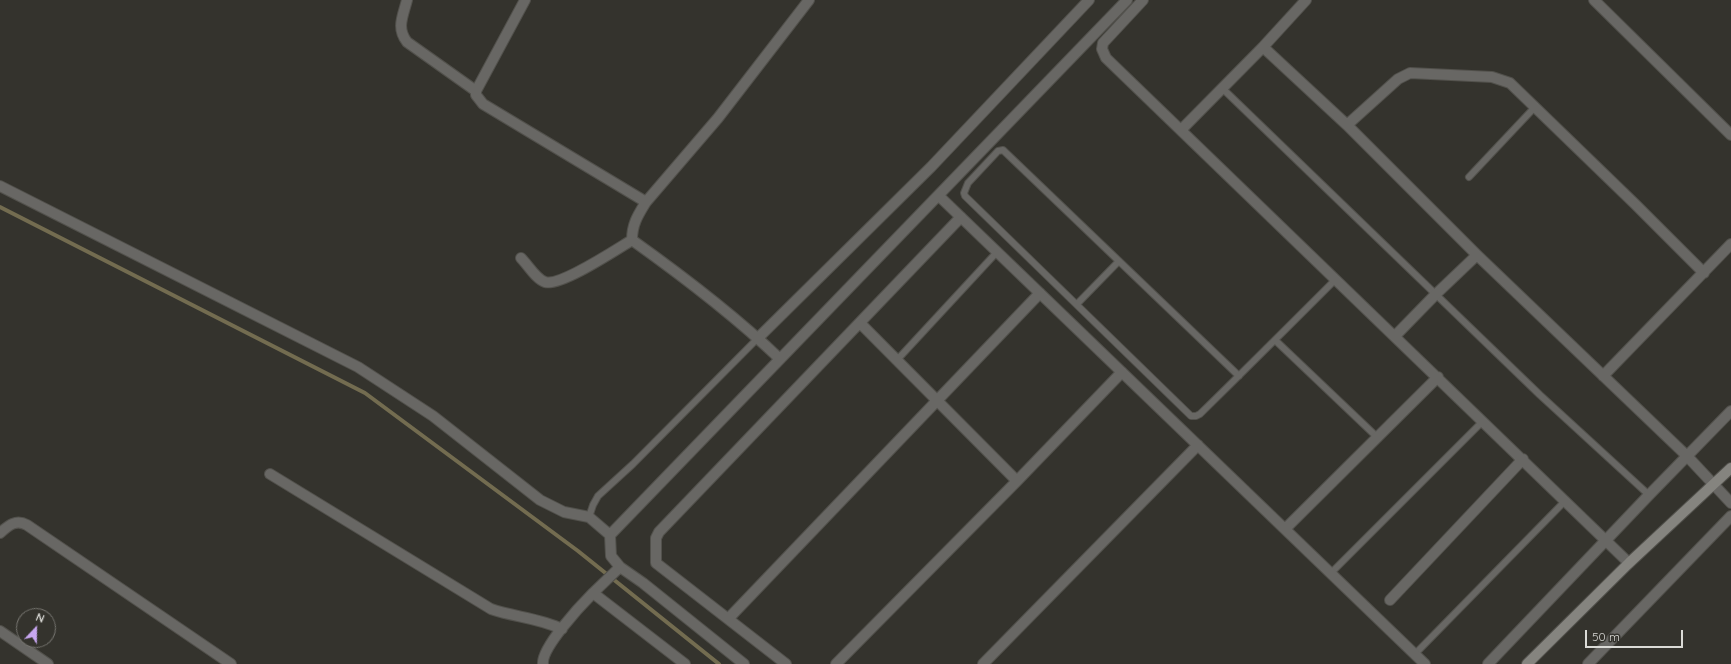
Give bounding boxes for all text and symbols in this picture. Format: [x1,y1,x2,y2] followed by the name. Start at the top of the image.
[16,608,56,648] north arrow
[34,610,46,626] text: N
[1587,622,1685,648] scale bar
[1592,629,1620,644] text: 50 m

